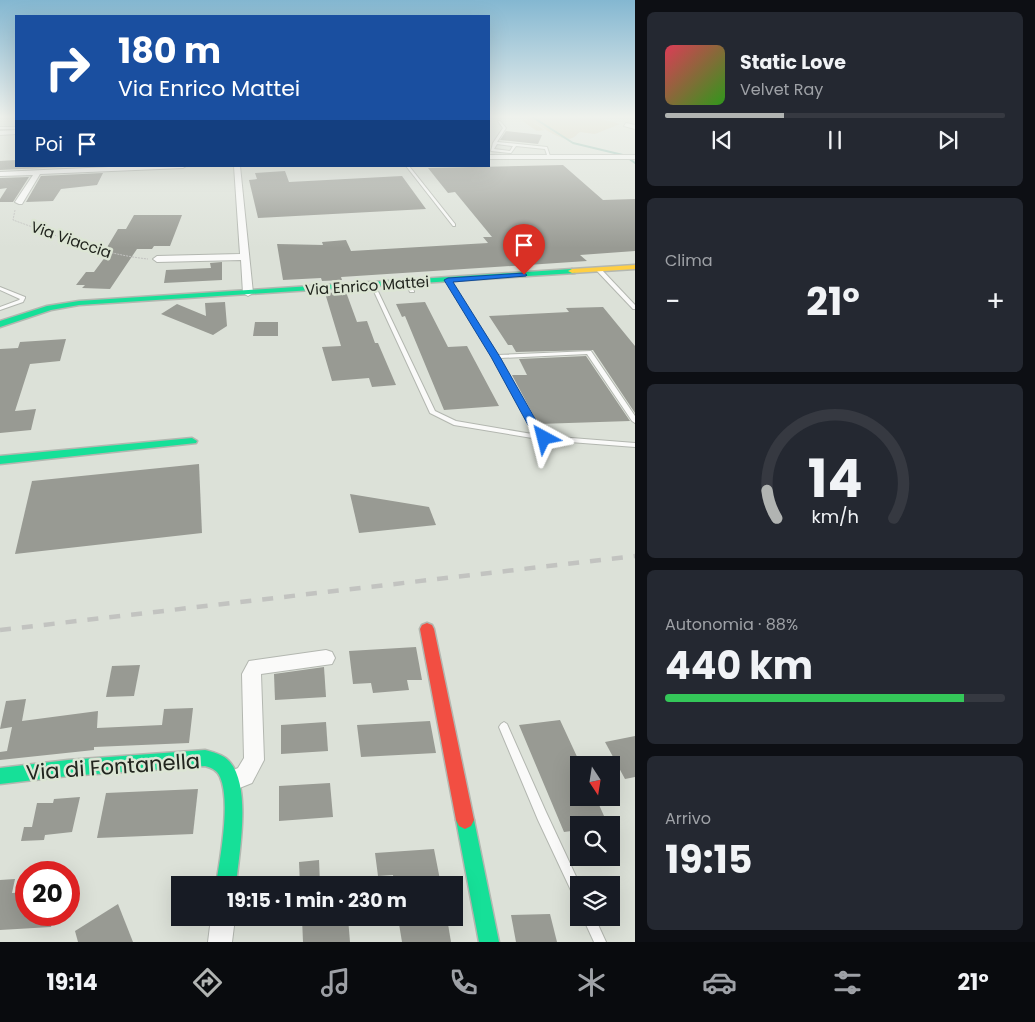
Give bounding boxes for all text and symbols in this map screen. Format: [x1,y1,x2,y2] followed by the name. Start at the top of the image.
[118,26,221,75] text: 180 m
[35,35,100,100] icon: right
[740,49,846,76] text: Static Love
[118,73,300,104] text: Via Enrico Mattei
[740,78,823,101] text: Velvet Ray
[708,126,736,154] icon: previous
[821,126,849,154] icon: pause
[934,126,962,154] icon: next
[73,130,101,158] icon: arrive
[35,131,63,158] text: Poi
[28,216,114,263] street label: Via Viaccia
[503,224,545,275] pin
[510,231,538,259] icon: arrive
[665,249,713,272] text: Clima
[304,271,430,300] street label: Via Enrico Mattei
[806,275,860,328] text: 21°
[665,282,680,321] text: −
[986,282,1005,321] text: +
[517,411,569,463] position arrow
[808,442,862,515] text: 14
[811,504,859,529] text: km/h
[665,613,798,636] text: Autonomia · 88%
[665,639,813,692] text: 440 km
[25,746,201,787] street label: Via di Fontanella
[570,756,620,806] north arrow
[570,756,620,926] map controls
[665,807,711,830] text: Arrivo
[570,816,620,866] button: search
[665,833,752,886] text: 19:15
[15,861,80,926] speed limit sign: 20
[570,876,620,926] button: layers
[227,887,407,914] text: 19:15 · 1 min · 230 m
[190,965,225,1000] icon: directions
[318,965,353,1000] icon: music
[446,965,481,1000] icon: phone
[574,965,609,1000] icon: climate
[702,965,737,1000] icon: car
[830,965,865,1000] icon: filters
[46,967,98,998] text: 19:14
[958,967,989,998] text: 21°

